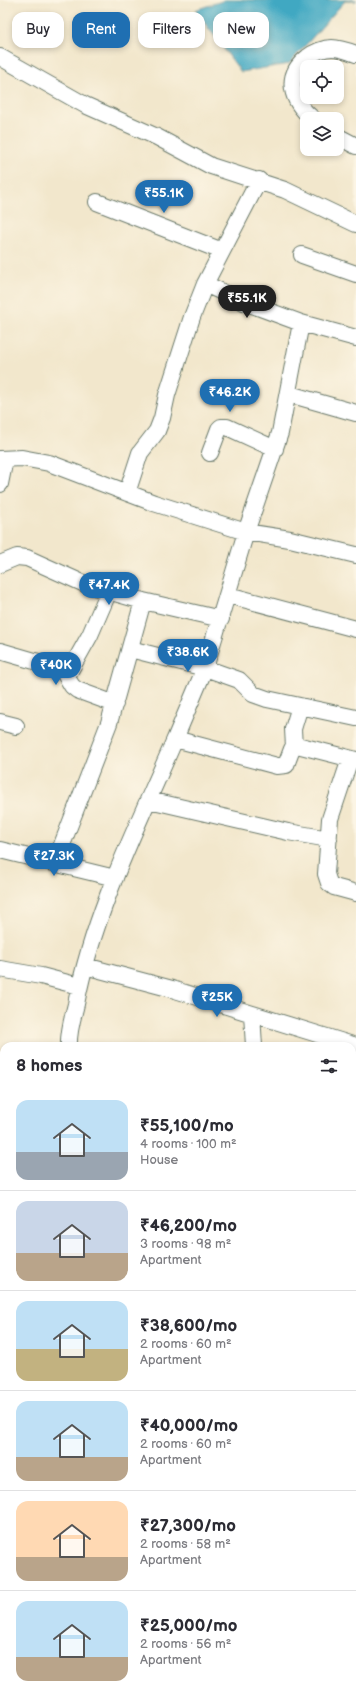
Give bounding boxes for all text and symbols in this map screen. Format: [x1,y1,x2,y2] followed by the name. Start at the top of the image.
[12,12,64,48] chip: Buy
[72,12,130,48] chip: Rent
[138,12,205,48] chip: Filters
[213,12,269,48] chip: New
[300,60,344,156] map controls
[300,60,344,104] button: locate
[300,112,344,156] button: layers
[131,180,197,214] pin: ₹55.1K
[144,185,184,201] text: ₹55.1K
[214,285,280,319] pin: ₹55.1K
[227,290,267,306] text: ₹55.1K
[197,379,263,413] pin: ₹46.2K
[209,384,251,400] text: ₹46.2K
[76,572,142,606] pin: ₹47.4K
[88,577,130,593] text: ₹47.4K
[155,639,221,673] pin: ₹38.6K
[167,644,209,660] text: ₹38.6K
[32,652,80,686] pin: ₹40K
[40,657,72,673] text: ₹40K
[21,843,87,877] pin: ₹27.3K
[33,848,75,864] text: ₹27.3K
[193,984,241,1018] pin: ₹25K
[201,989,233,1005] text: ₹25K
[318,1055,340,1077] icon: filters
[16,1056,82,1076] text: 8 homes
[48,1116,96,1164] icon: home
[140,1116,234,1136] text: ₹55,100/mo
[140,1136,237,1152] text: 4 rooms · 100 m²
[140,1152,178,1168] text: House
[140,1216,237,1236] text: ₹46,200/mo
[48,1217,96,1265] icon: home
[140,1236,231,1252] text: 3 rooms · 98 m²
[140,1252,201,1268] text: Apartment
[140,1316,237,1336] text: ₹38,600/mo
[48,1317,96,1365] icon: home
[140,1336,232,1352] text: 2 rooms · 60 m²
[140,1352,201,1368] text: Apartment
[140,1416,238,1436] text: ₹40,000/mo
[48,1417,96,1465] icon: home
[140,1436,232,1452] text: 2 rooms · 60 m²
[140,1452,201,1468] text: Apartment
[140,1516,236,1536] text: ₹27,300/mo
[48,1517,96,1565] icon: home
[140,1536,231,1552] text: 2 rooms · 58 m²
[140,1552,201,1568] text: Apartment
[140,1616,237,1636] text: ₹25,000/mo
[48,1617,96,1665] icon: home
[140,1636,231,1652] text: 2 rooms · 56 m²
[140,1652,201,1668] text: Apartment

